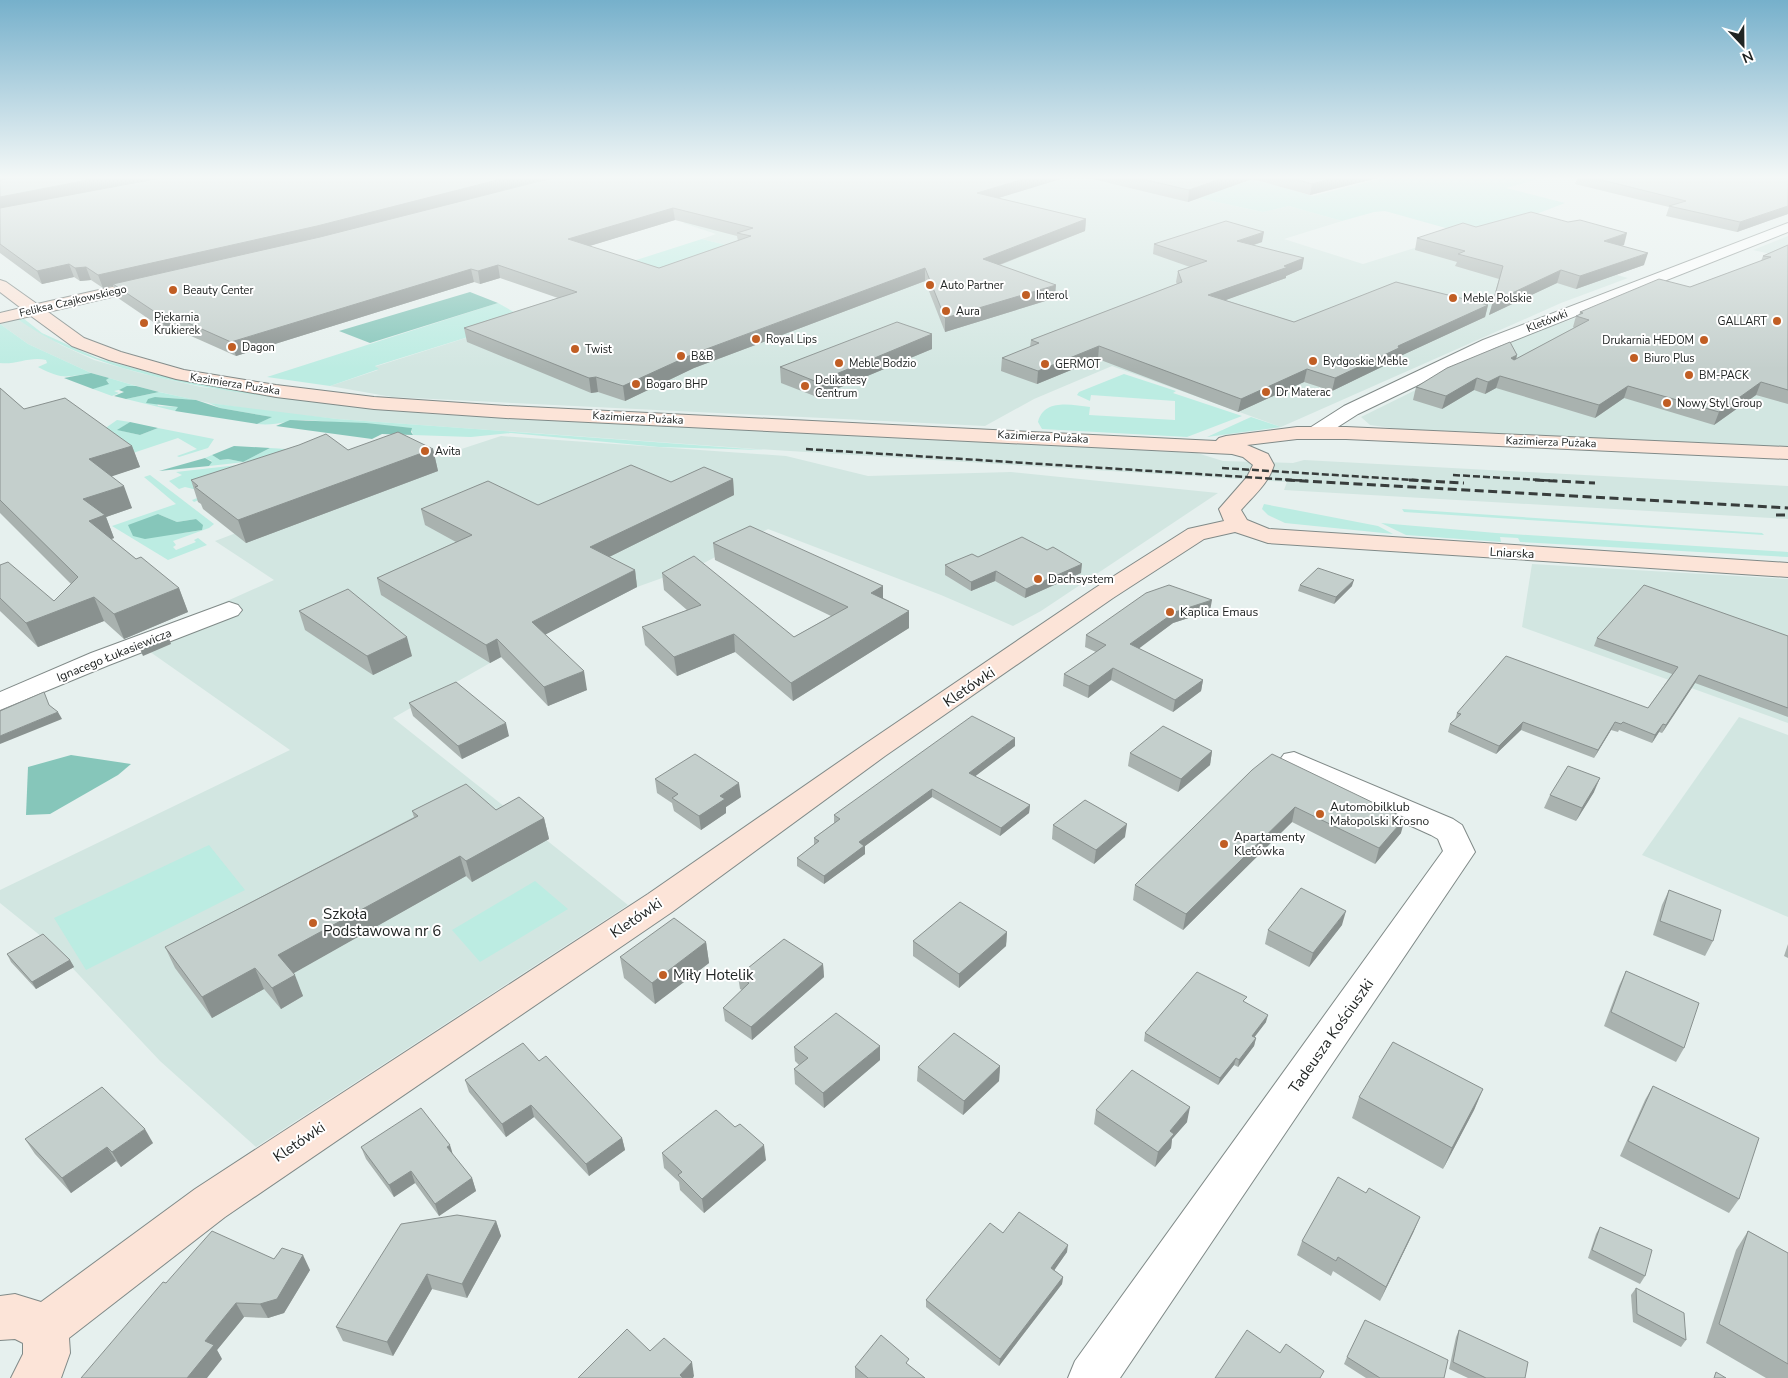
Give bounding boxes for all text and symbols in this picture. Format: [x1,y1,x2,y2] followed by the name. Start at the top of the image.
[1718,20,1768,70] north arrow
[1739,46,1756,67] text: N
[940,278,1004,293] place label: Auto Partner
[924,279,936,291] marker: Auto Partner
[18,281,128,321] street label: Feliksa Czajkowskiego
[183,283,253,298] place label: Beauty Center
[167,284,179,296] marker: Beauty Center
[1036,288,1069,303] place label: Interol
[1020,289,1032,301] marker: Interol
[1463,291,1532,306] place label: Meble Polskie
[1447,292,1459,304] marker: Meble Polskie
[956,304,980,319] place label: Aura
[940,305,952,317] marker: Aura
[1524,306,1570,336] street label: Kletówki
[154,310,201,338] place label: Piekarnia Krukierek
[1717,314,1767,329] place label: GALLART
[1771,315,1783,327] marker: GALLART
[138,317,150,329] marker: Piekarnia Krukierek
[766,332,817,347] place label: Royal Lips
[750,333,762,345] marker: Royal Lips
[1602,333,1694,348] place label: Drukarnia HEDOM
[1698,334,1710,346] marker: Drukarnia HEDOM
[242,340,275,355] place label: Dagon
[226,341,238,353] marker: Dagon
[585,342,612,357] place label: Twist
[569,343,581,355] marker: Twist
[691,349,714,364] place label: B&B
[675,350,687,362] marker: B&B
[1644,351,1695,366] place label: Biuro Plus
[1628,352,1640,364] marker: Biuro Plus
[1323,354,1408,369] place label: Bydgoskie Meble
[1307,355,1319,367] marker: Bydgoskie Meble
[849,356,916,371] place label: Meble Bodzio
[833,357,845,369] marker: Meble Bodzio
[1055,357,1101,372] place label: GERMOT
[1039,358,1051,370] marker: GERMOT
[1699,368,1750,383] place label: BM-PACK
[189,369,281,399] street label: Kazimierza Pużaka
[1683,369,1695,381] marker: BM-PACK
[815,373,867,401] place label: Delikatesy Centrum
[646,377,707,392] place label: Bogaro BHP
[630,378,642,390] marker: Bogaro BHP
[799,380,811,392] marker: Delikatesy Centrum
[1276,385,1331,400] place label: Dr Materac
[1260,386,1272,398] marker: Dr Materac
[1677,396,1762,411] place label: Nowy Styl Group
[1661,397,1673,409] marker: Nowy Styl Group
[592,408,684,428] street label: Kazimierza Pużaka
[997,427,1089,447] street label: Kazimierza Pużaka
[1505,433,1597,451] street label: Kazimierza Pużaka
[435,444,461,459] place label: Avita
[419,445,431,457] marker: Avita
[1489,544,1535,562] street label: Lniarska
[1048,571,1114,587] place label: Dachsystem
[1032,573,1044,585] marker: Dachsystem
[1180,604,1259,620] place label: Kaplica Emaus
[1164,606,1176,618] marker: Kaplica Emaus
[54,625,174,685] street label: Ignacego Łukasiewicza
[939,662,999,712] street label: Kletówki
[1330,799,1430,829] place label: Automobilklub Małopolski Krosno
[1314,808,1326,820] marker: Automobilklub Małopolski Krosno
[1234,829,1306,859] place label: Apartamenty Kletówka
[1218,838,1230,850] marker: Apartamenty Kletówka
[606,893,666,943] street label: Kletówki
[323,904,441,941] place label: Szkoła Podstawowa nr 6
[307,917,319,929] marker: Szkoła Podstawowa nr 6
[673,965,754,985] place label: Miły Hotelik
[657,969,669,981] marker: Miły Hotelik
[1284,975,1378,1097] street label: Tadeusza Kościuszki
[269,1117,329,1167] street label: Kletówki

